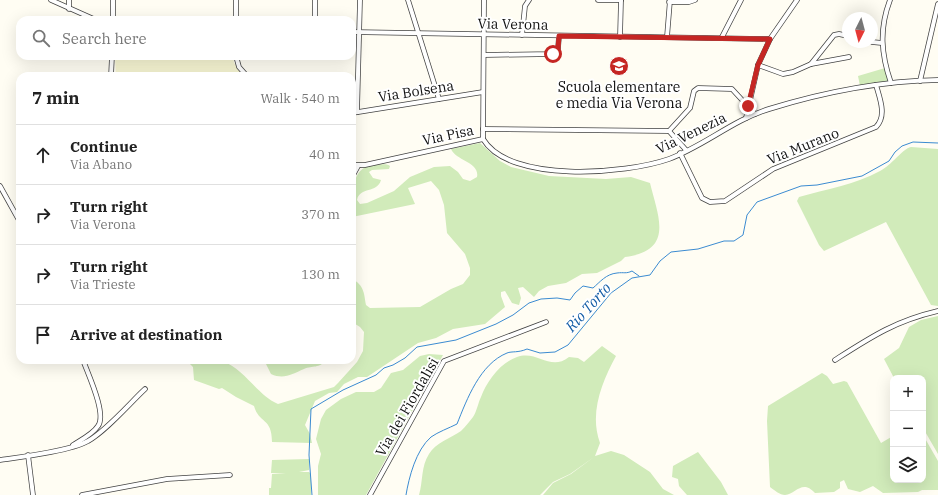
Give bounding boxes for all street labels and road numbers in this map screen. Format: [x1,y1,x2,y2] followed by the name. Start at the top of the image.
[477,14,549,34] street label: Via Verona
[377,76,456,106] street label: Via Bolsena
[653,108,729,158] street label: Via Venezia
[421,121,476,149] street label: Via Pisa
[764,123,842,169] street label: Via Murano
[371,354,443,460] street label: Via dei Fiordalisi

